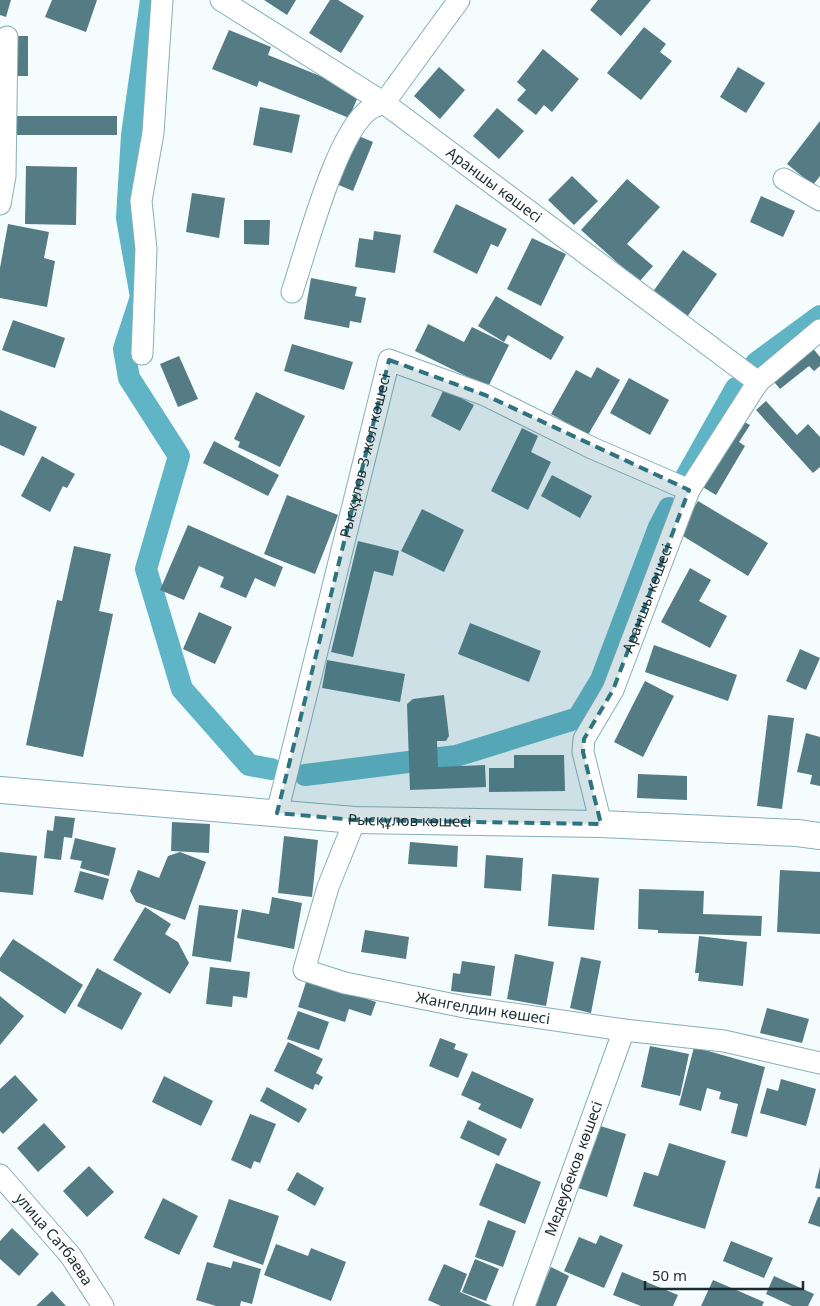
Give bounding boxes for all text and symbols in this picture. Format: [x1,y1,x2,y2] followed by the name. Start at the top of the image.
[443,142,547,227] street label: Араншы көшесі
[334,371,394,540] street label: Рысқұлов 3 жол көшесі
[617,541,677,655] street label: Араншы көшесі
[347,808,472,831] street label: Рысқұлов көшесі
[414,986,552,1028] street label: Жангелдин көшесі
[539,1098,606,1239] street label: Медеубеков көшесі
[11,1188,98,1289] street label: улица Сатбаева
[645,1258,802,1290] scale bar
[652,1265,687,1285] text: 50 m

